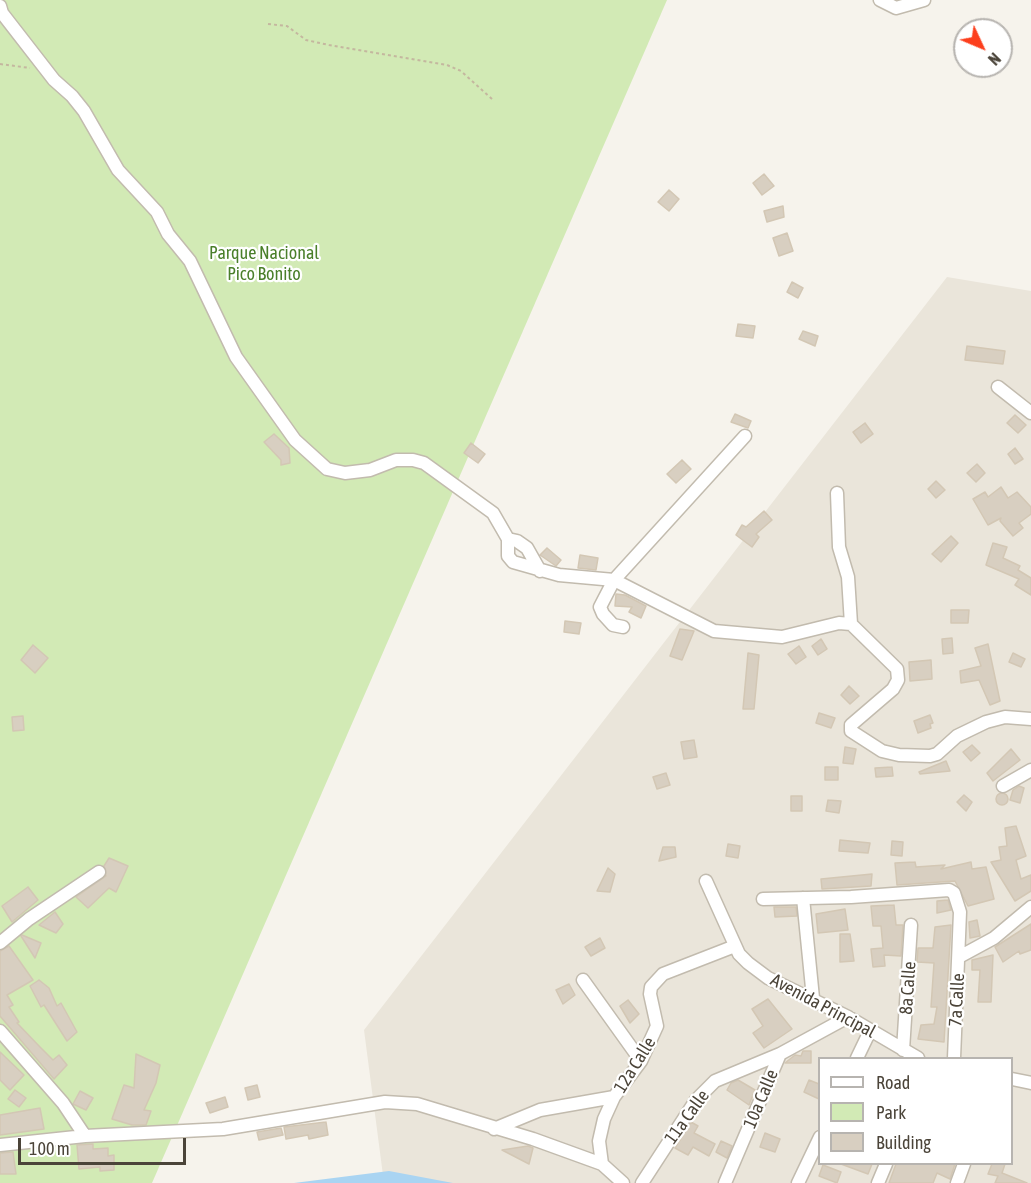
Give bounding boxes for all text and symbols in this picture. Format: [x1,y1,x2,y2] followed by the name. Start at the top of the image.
[953,18,1013,78] north arrow
[985,49,1004,69] text: N
[209,242,319,284] park label: Parque Nacional Pico Bonito
[895,961,921,1015] street label: 8a Calle
[767,969,879,1043] street label: Avenida Principal
[945,973,969,1027] street label: 7a Calle
[609,1033,661,1097] street label: 12a Calle
[818,1057,1013,1165] legend
[739,1066,783,1132] street label: 10a Calle
[876,1072,910,1093] text: Road
[660,1086,714,1148] street label: 11a Calle
[876,1102,906,1123] text: Park
[21,1126,189,1164] scale bar
[876,1132,931,1153] text: Building
[29,1138,70,1159] text: 100 m

